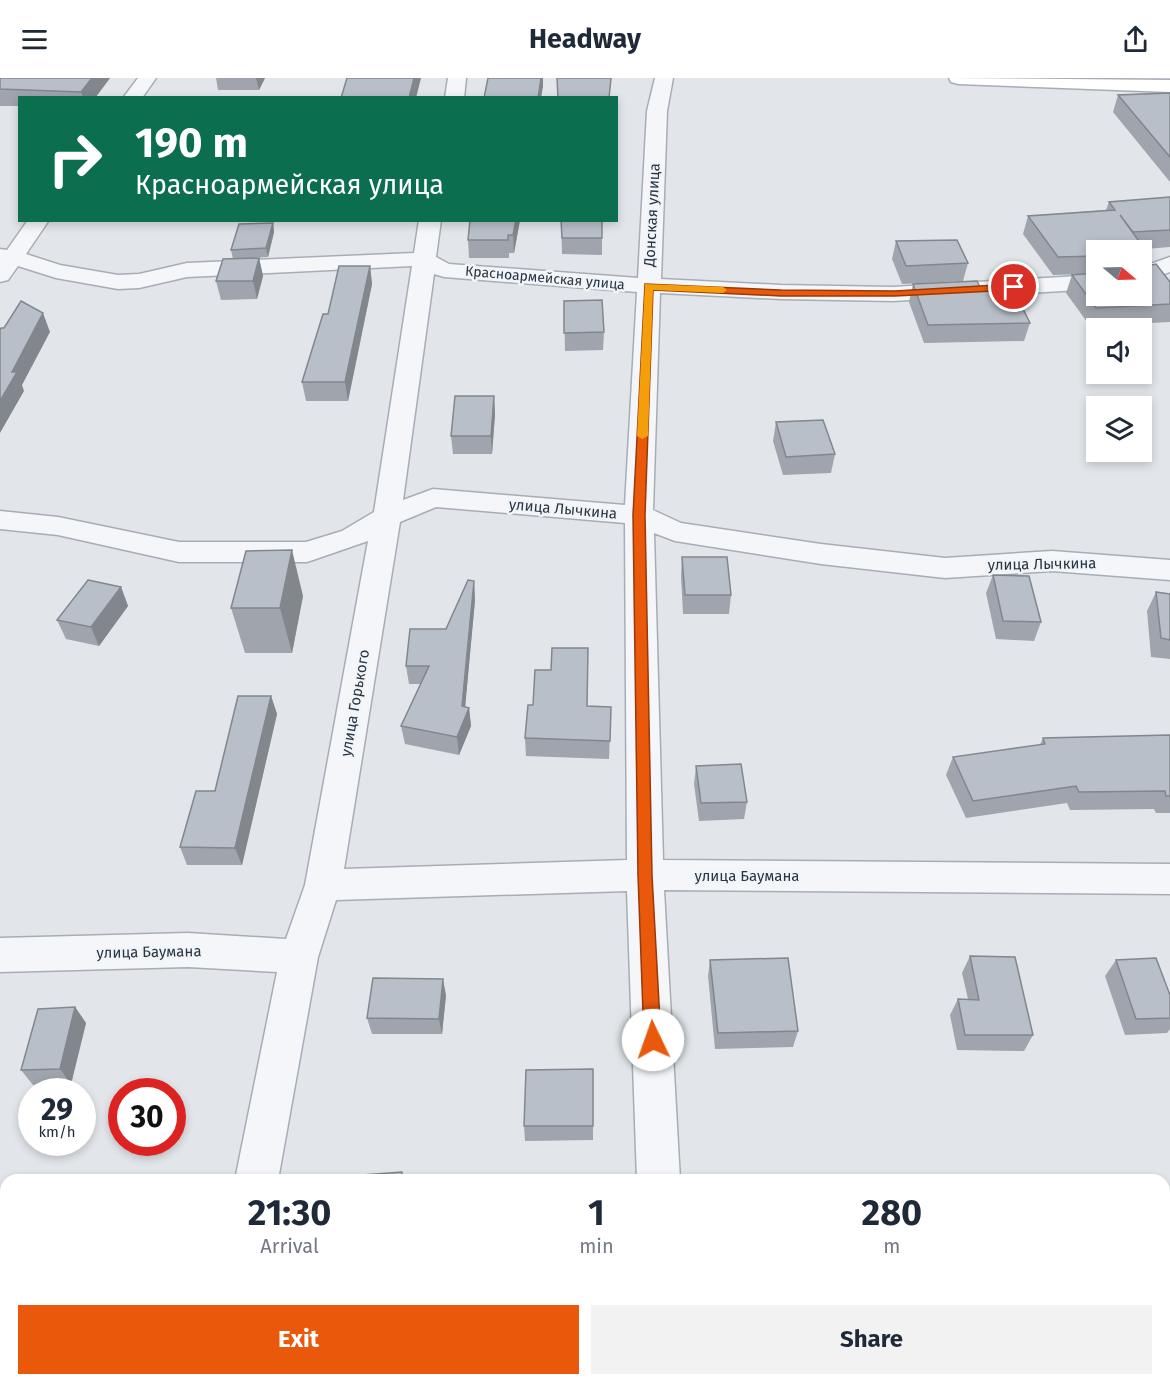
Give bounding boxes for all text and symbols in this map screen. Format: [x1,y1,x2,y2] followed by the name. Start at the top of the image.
[18,23,51,56] icon: menu
[529,23,641,55] text: Headway
[1119,23,1152,56] icon: share
[135,118,248,168] text: 190 m
[36,120,114,198] icon: right
[640,163,664,268] street label: Донская улица
[135,169,444,201] text: Красноармейская улица
[1086,240,1152,306] north arrow
[1086,240,1152,462] map controls
[988,261,1039,312] pin
[464,263,626,293] street label: Красноармейская улица
[997,270,1030,303] icon: arrive
[1086,318,1152,384] button: sound
[1086,396,1152,462] button: layers
[508,495,618,523] street label: улица Лычкина
[987,554,1097,574] street label: улица Лычкина
[337,648,373,758] street label: улица Горького
[695,867,800,885] street label: улица Баумана
[96,942,202,962] street label: улица Баумана
[621,1008,685,1072] position arrow
[108,1078,186,1156] speed limit sign: 30
[41,1092,73,1128] text: 29
[38,1123,76,1141] text: km/h
[248,1191,331,1235] text: 21:30
[588,1191,605,1235] text: 1
[862,1191,922,1235] text: 280
[260,1234,319,1258] text: Arrival
[579,1234,614,1258] text: min
[883,1234,900,1258] text: m
[18,1305,579,1374] button: Exit
[591,1305,1152,1374] button: Share

